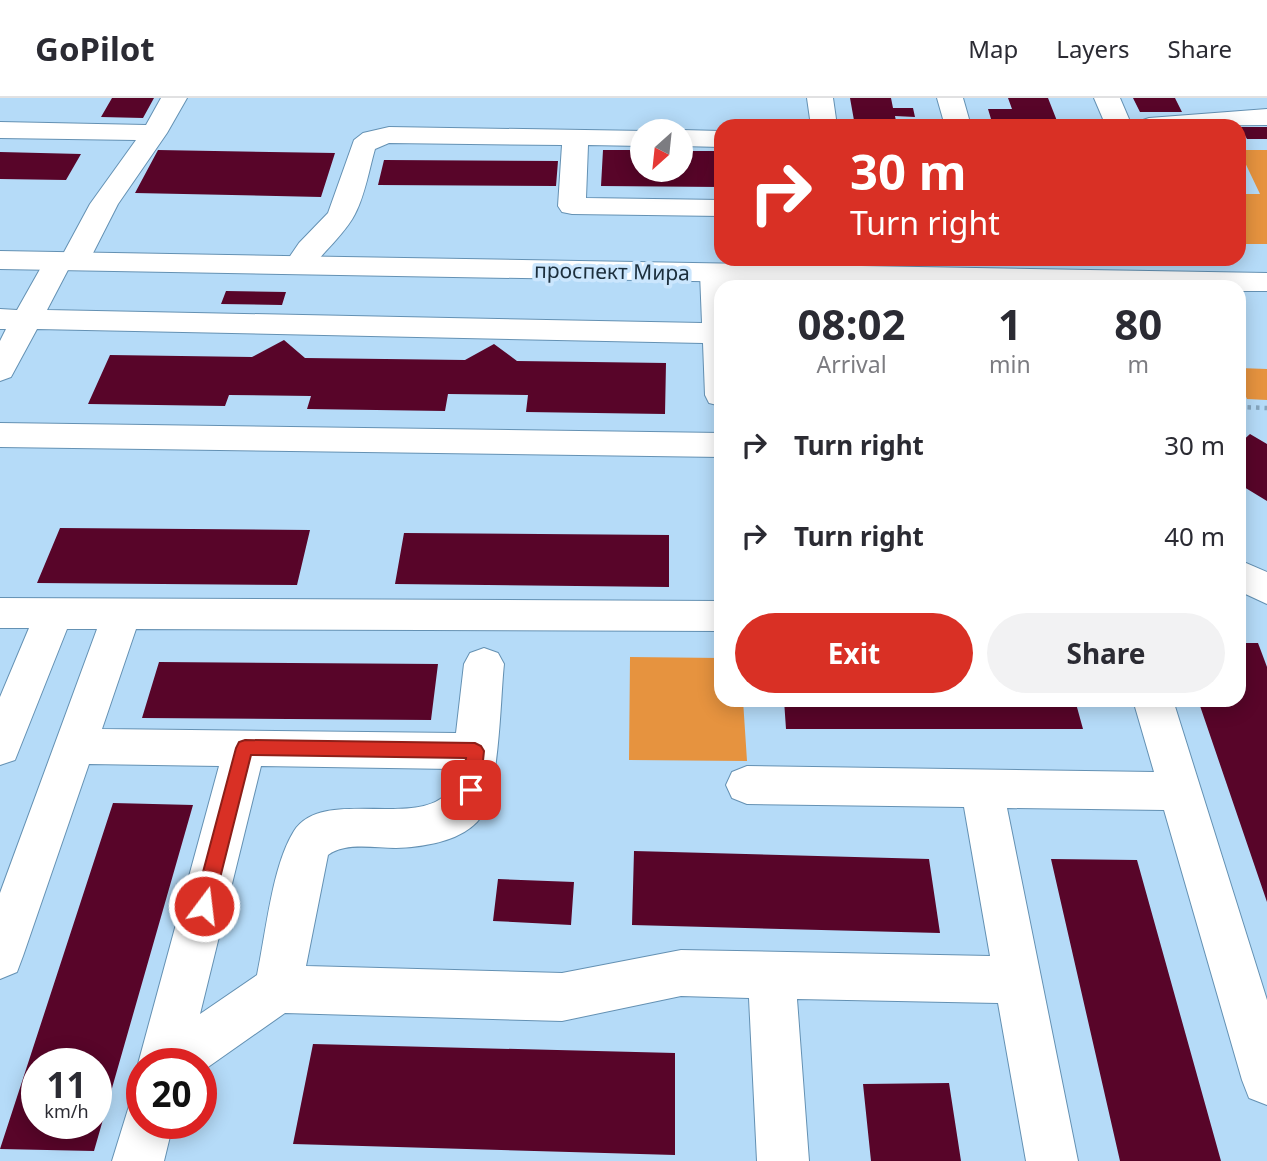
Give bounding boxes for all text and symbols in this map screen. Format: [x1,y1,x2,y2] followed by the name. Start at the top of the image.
[35,26,155,71] text: GoPilot
[968,32,1018,65] text: Map
[1056,32,1130,65] text: Layers
[1168,32,1232,65] text: Share
[630,119,693,182] north arrow
[630,119,693,182] map controls
[850,138,967,204] text: 30 m
[735,147,826,238] icon: right
[850,201,1000,244] text: Turn right
[534,256,690,286] street label: проспект Мира
[798,295,906,352] text: 08:02
[998,295,1022,352] text: 1
[1114,295,1162,352] text: 80
[816,348,887,380] text: Arrival
[989,348,1031,380] text: min
[1128,348,1149,380] text: m
[735,426,773,464] icon: right
[794,427,924,463] text: Turn right
[1164,427,1225,463] text: 30 m
[735,517,773,555] icon: right
[794,518,924,554] text: Turn right
[1164,518,1225,554] text: 40 m
[735,613,973,693] button: Exit
[987,613,1225,693] button: Share
[441,760,501,820] pin
[452,771,490,809] icon: arrive
[167,869,241,943] position arrow
[126,1048,217,1139] speed limit sign: 20
[46,1061,87,1108] text: 11
[44,1099,89,1123] text: km/h

